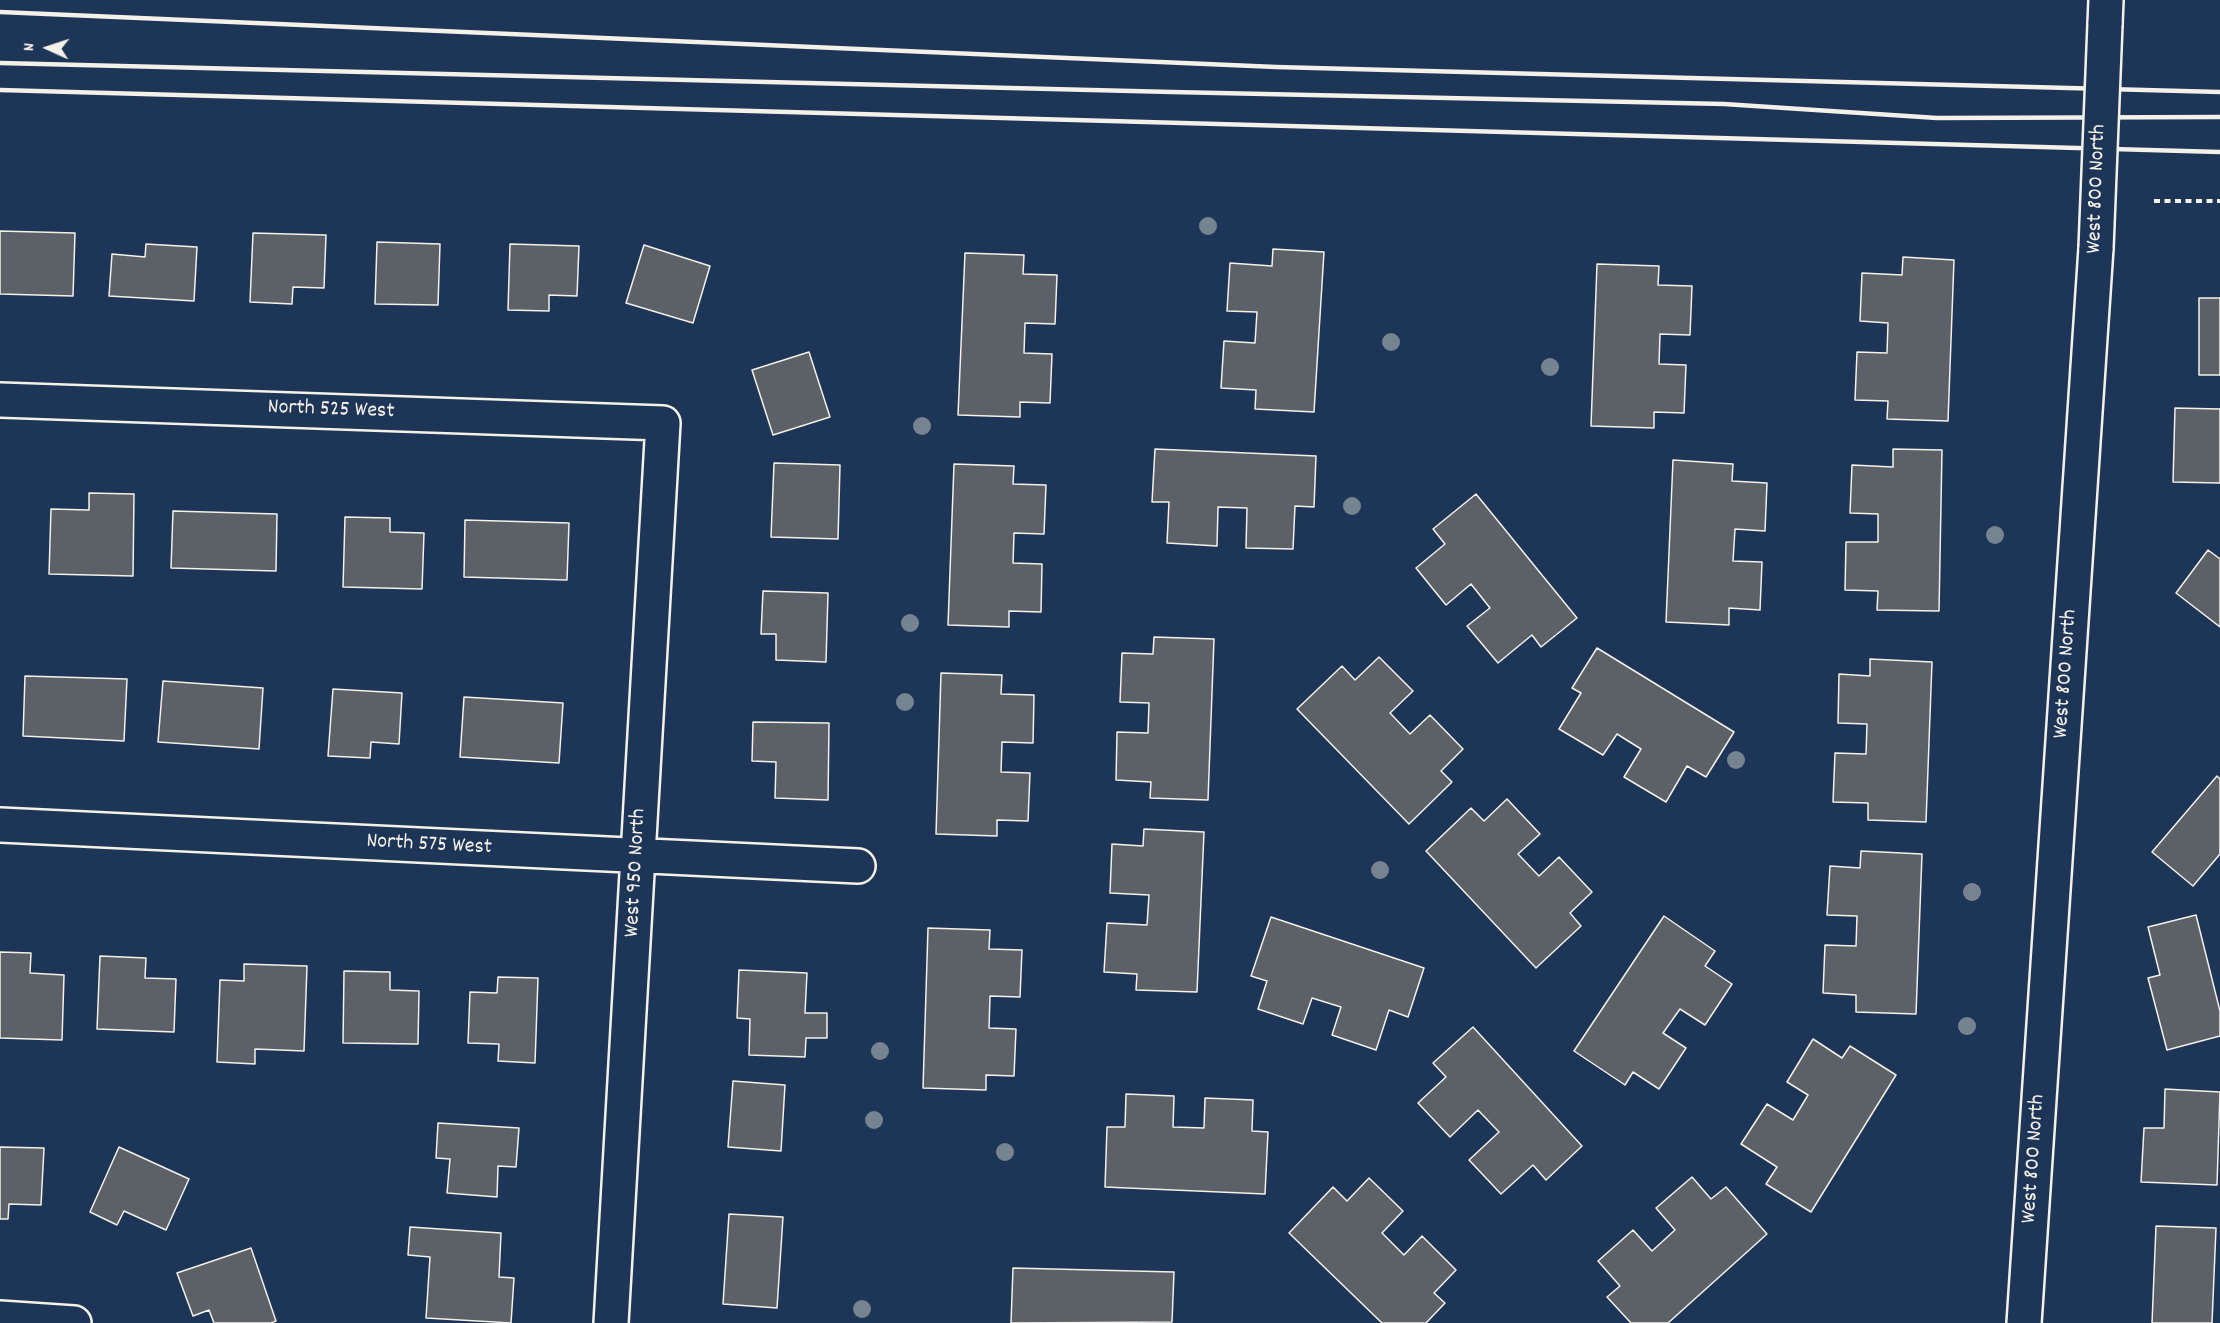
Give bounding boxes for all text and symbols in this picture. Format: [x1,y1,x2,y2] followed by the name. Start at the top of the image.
[18,18,78,78] north arrow
[18,42,41,52] text: N
[2083,124,2113,254] street label: West 800 North
[267,396,395,426] street label: North 525 West
[2049,608,2085,740] street label: West 800 North
[620,808,654,938] street label: West 950 North
[366,830,492,862] street label: North 575 West
[2017,1093,2053,1225] street label: West 800 North

